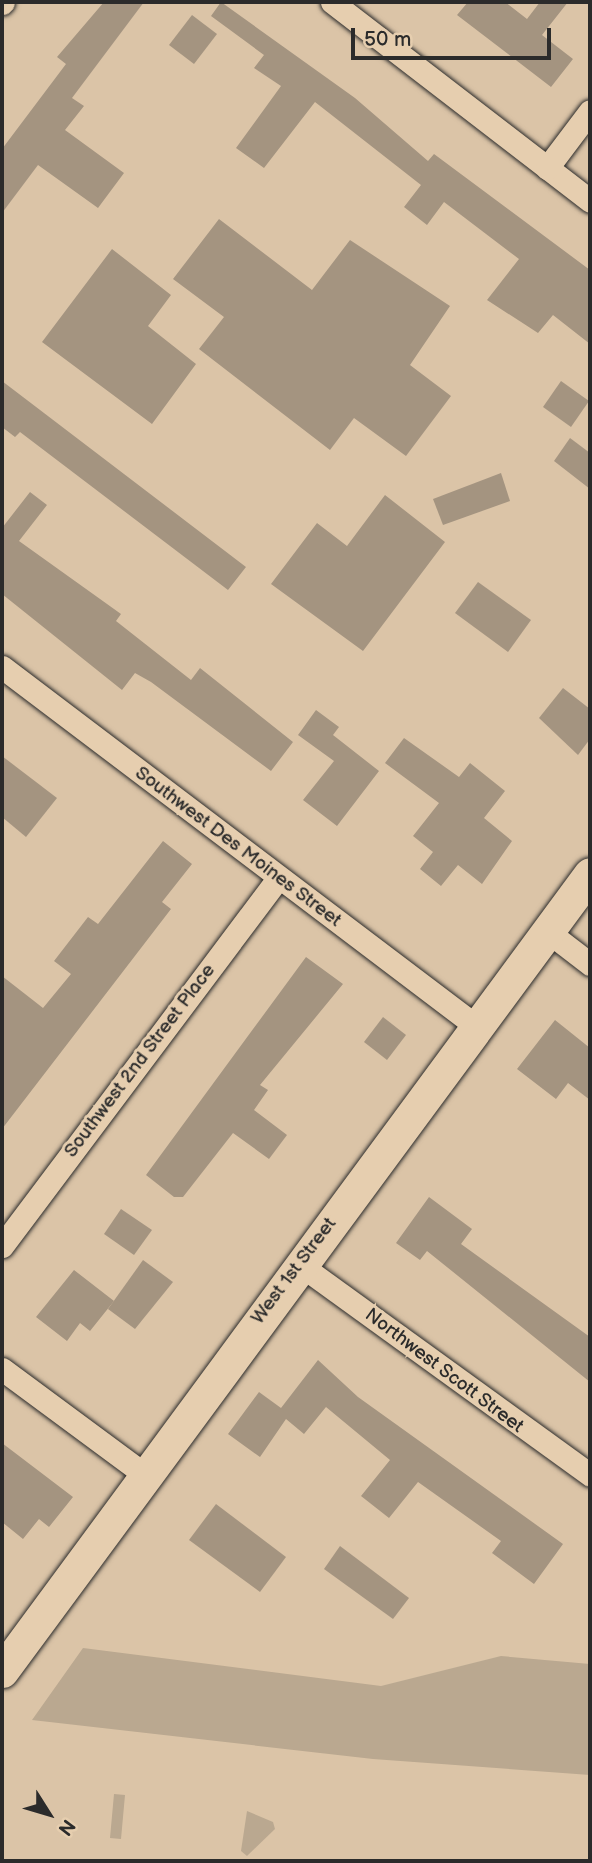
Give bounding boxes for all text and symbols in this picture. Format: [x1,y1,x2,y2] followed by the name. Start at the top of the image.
[354,14,554,58] scale bar
[364,27,411,52] text: 50 m
[130,762,346,932] street label: Southwest Des Moines Street
[60,960,220,1162] street label: Southwest 2nd Street Place
[246,1213,342,1329] street label: West 1st Street
[360,1304,528,1438] street label: Northwest Scott Street
[14,1779,84,1849] north arrow
[53,1814,80,1840] text: N

